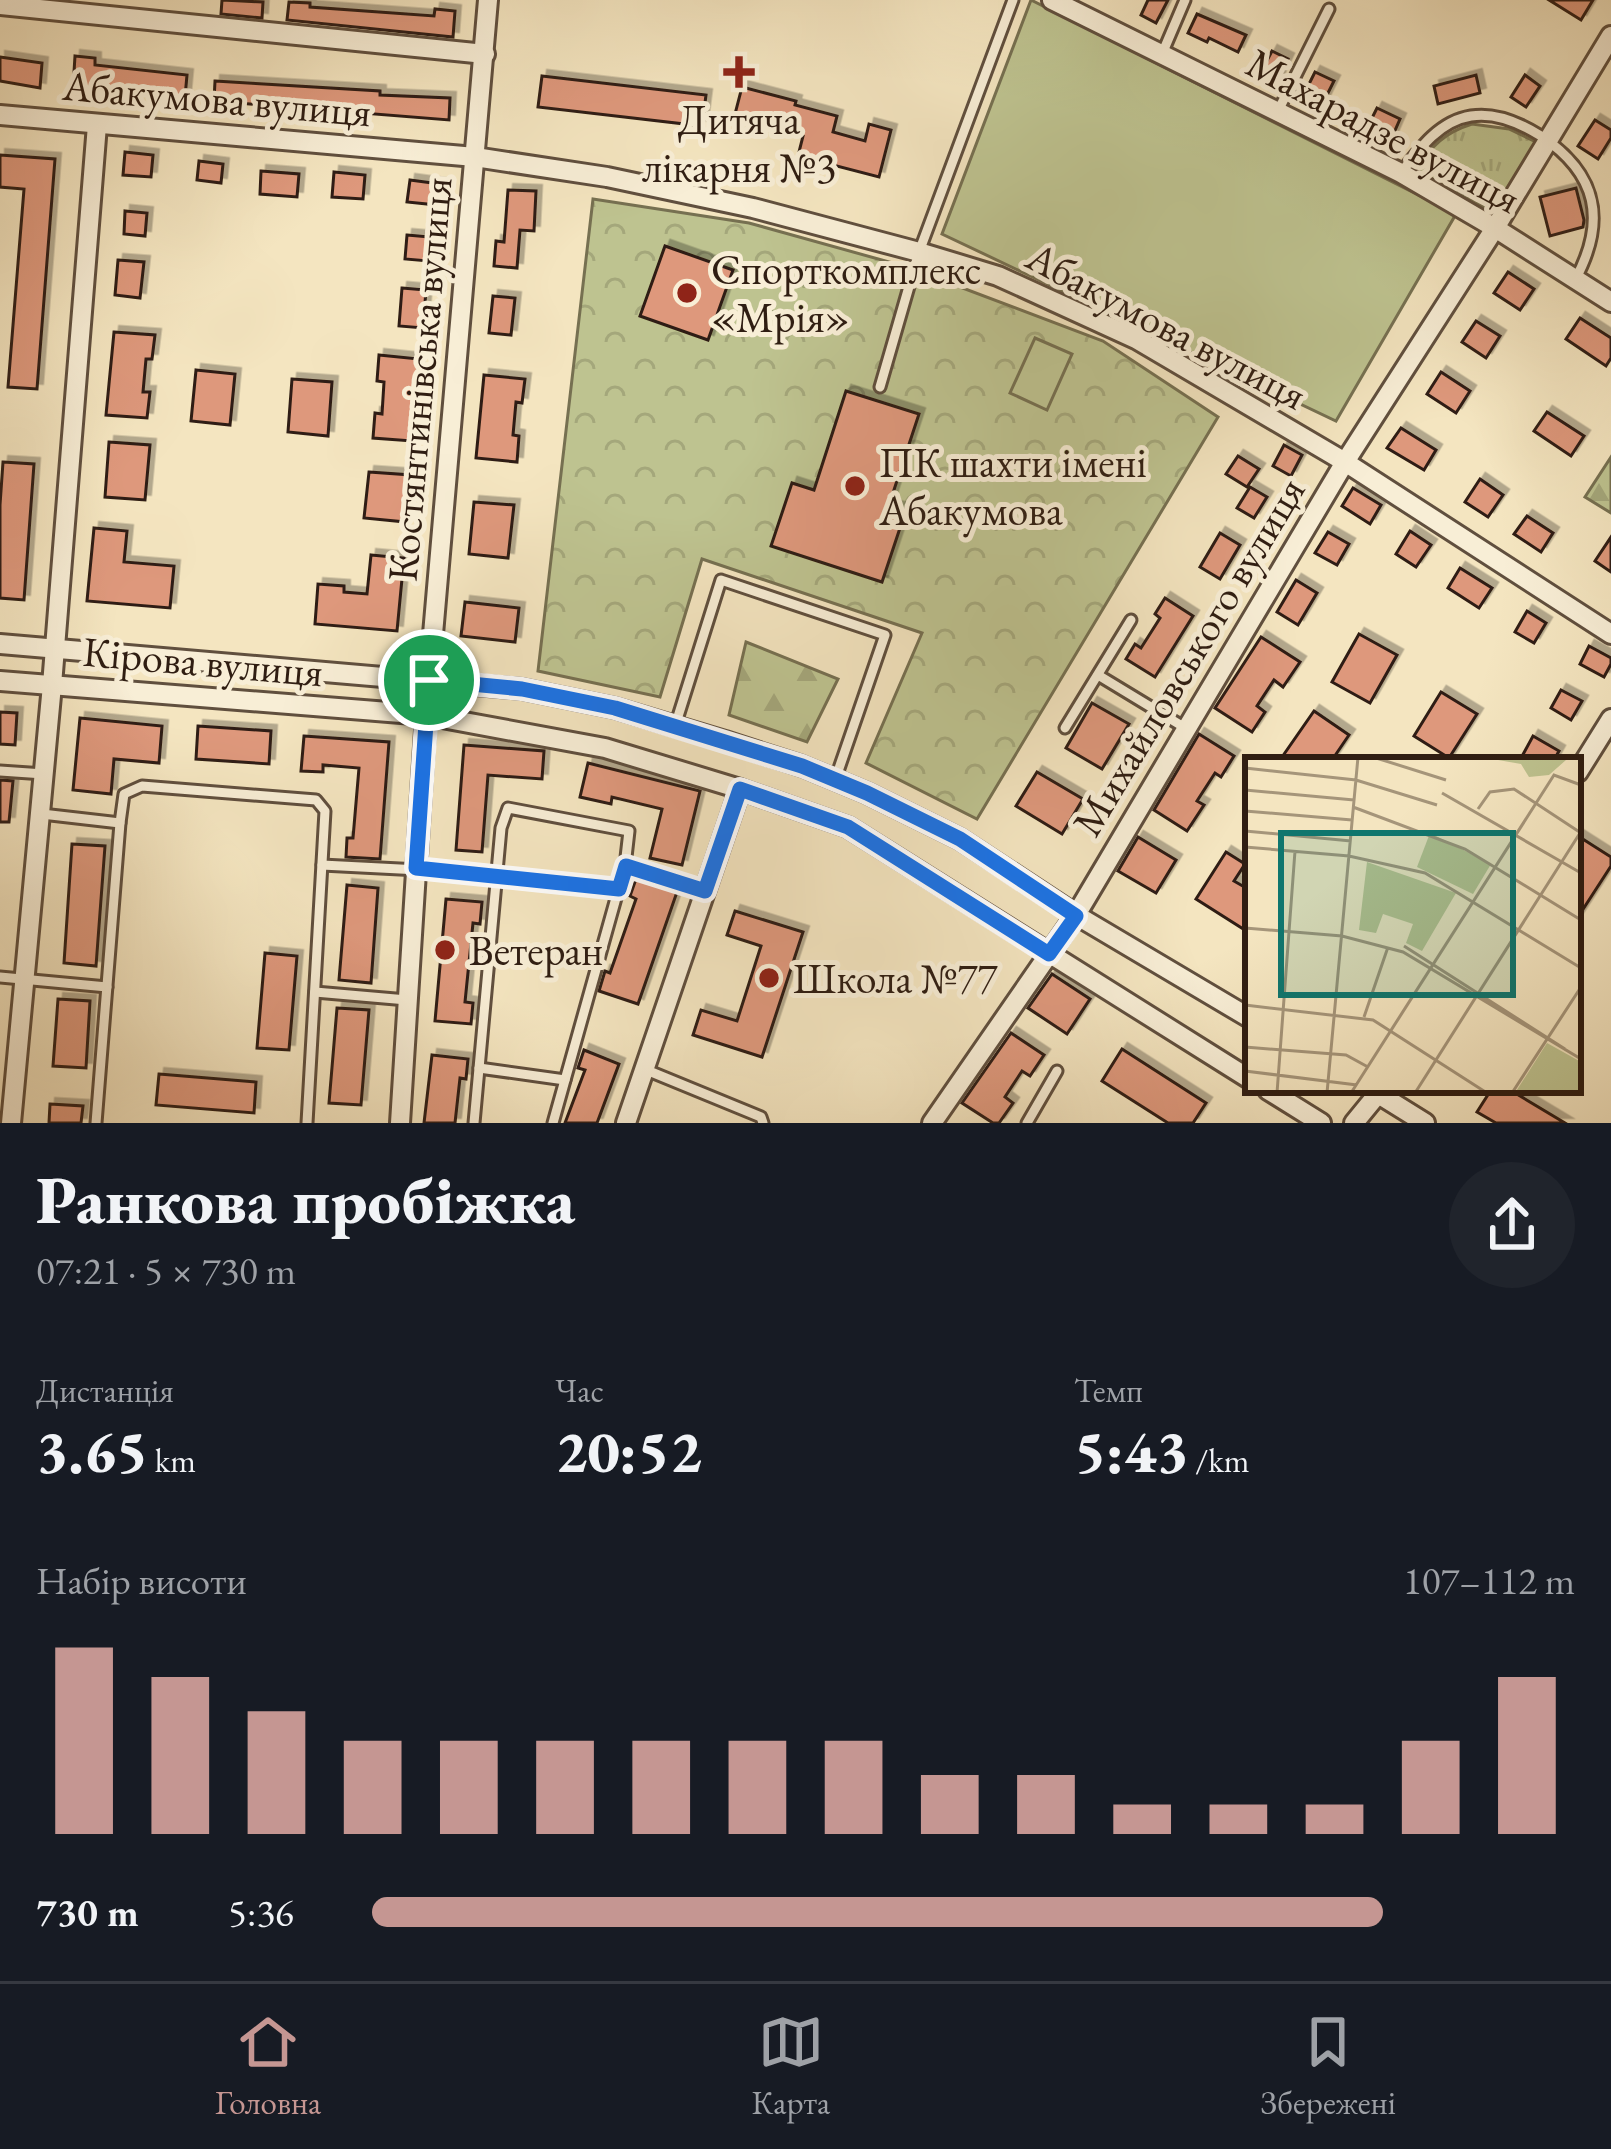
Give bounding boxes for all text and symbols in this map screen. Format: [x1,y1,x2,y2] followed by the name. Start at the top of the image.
[1237,35,1530,226] street label: Махарадзе вулиця
[723,56,755,88] marker: Дитяча лікарня №3
[59,58,374,139] street label: Абакумова вулиця
[642,92,836,195] place label: Дитяча лікарня №3
[374,175,465,584] street label: Костянтинівська вулиця
[1016,228,1316,422] street label: Абакумова вулиця
[711,242,982,345] place label: Спорткомплекс «Мрія»
[674,280,700,306] marker: Спорткомплекс «Мрія»
[878,435,1147,538] place label: ПК шахти імені Абакумова
[1059,467,1317,846] street label: Михайловського вулиця
[842,473,868,499] marker: ПК шахти імені Абакумова
[81,624,325,699] street label: Кірова вулиця
[378,629,480,731] pin
[396,647,462,713] icon: arrive
[1245,757,1581,1093] inset map
[469,923,603,978] place label: Ветеран
[432,937,458,963] marker: Ветеран
[793,951,998,1006] place label: Школа №77
[756,965,782,991] marker: Школа №77
[36,1157,575,1243] text: Ранкова пробіжка
[1449,1162,1575,1288] button: share
[36,1245,296,1296] text: 07:21 · 5 × 730 m
[36,1369,174,1412] text: Дистанція
[555,1369,604,1412] text: Час
[1074,1369,1143,1412] text: Темп
[36,1412,148,1490] text: 3.65
[555,1412,702,1490] text: 20:52
[1074,1412,1189,1490] text: 5:43
[148,1439,196,1482] text: km
[1189,1439,1249,1482] text: /km
[36,1555,247,1606] text: Набір висоти
[1403,1555,1575,1606] text: 107–112 m
[36,1887,139,1938] text: 730 m
[228,1887,294,1938] text: 5:36
[215,2009,321,2124] tab: Головна
[751,2009,830,2124] tab: Карта
[1260,2009,1396,2124] tab: Збережені

